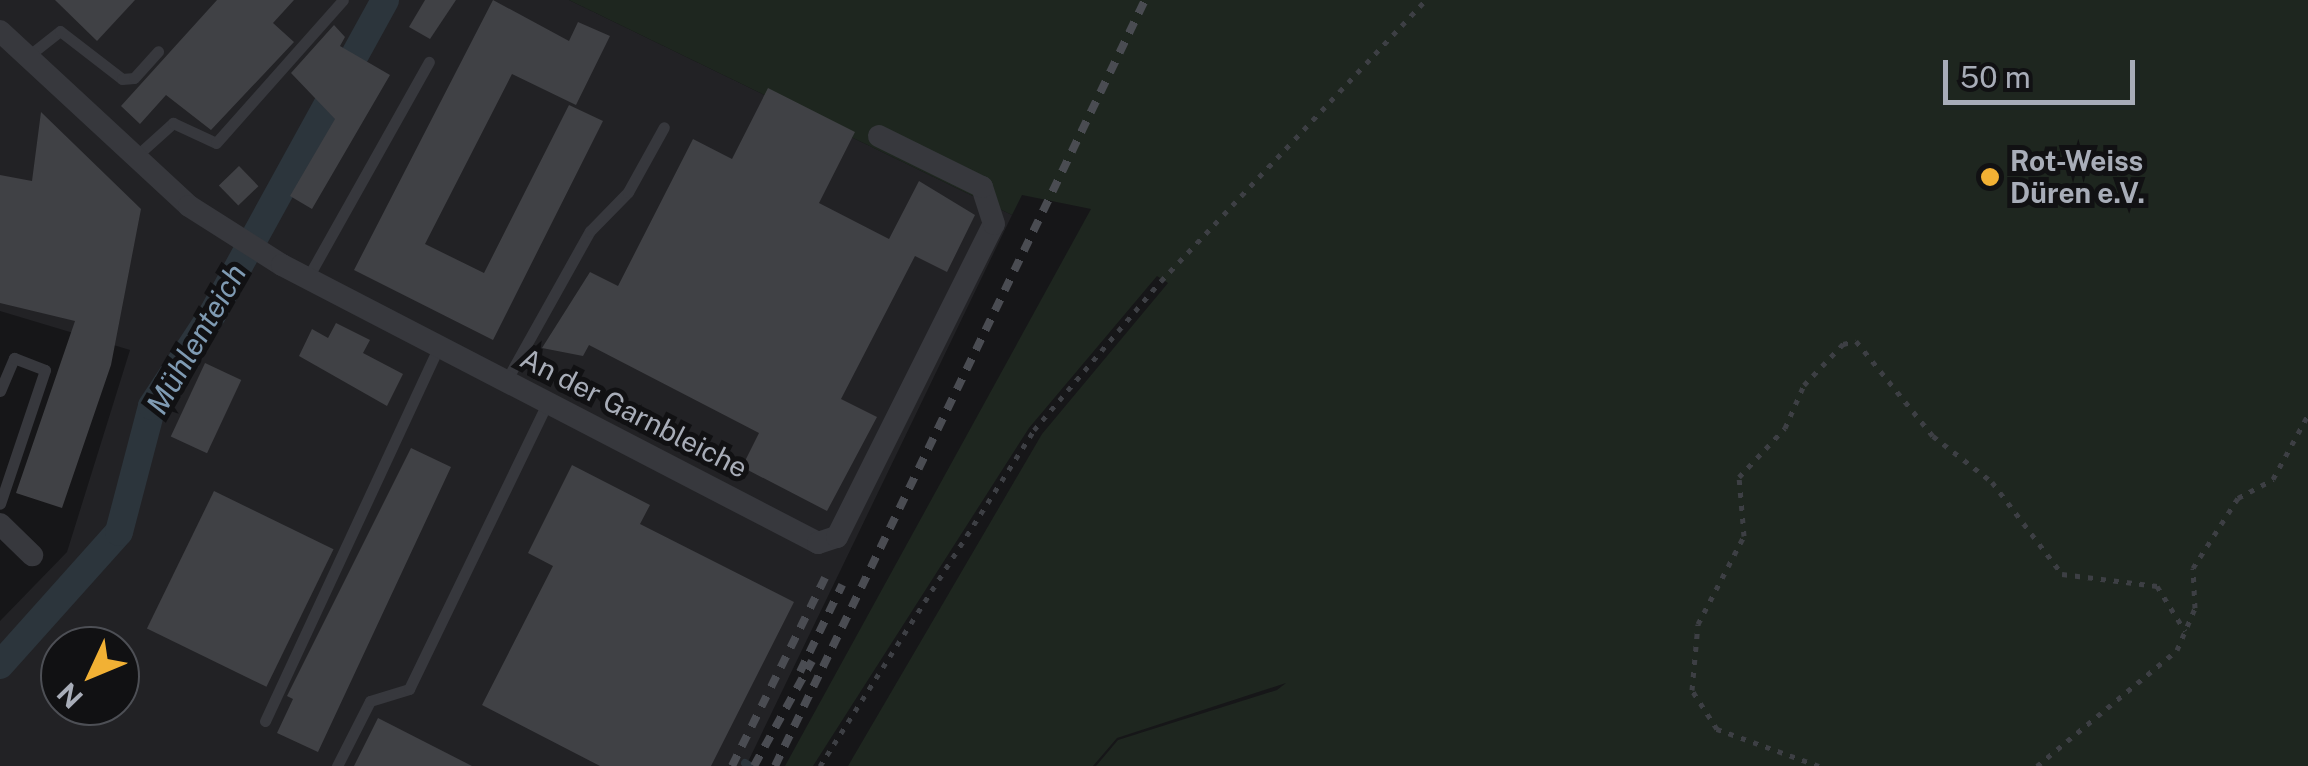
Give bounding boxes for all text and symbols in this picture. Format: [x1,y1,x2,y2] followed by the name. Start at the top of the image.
[1948,40,2140,102] scale bar
[1960,59,2031,95] text: 50 m
[2010,144,2145,210] place label: Rot-Weiss Düren e.V.
[1979,166,2001,188] marker: Rot-Weiss Düren e.V.
[139,258,253,420] water label: Mühlenteich
[515,341,753,485] street label: An der Garnbleiche
[40,626,140,726] north arrow
[50,676,89,715] text: N

